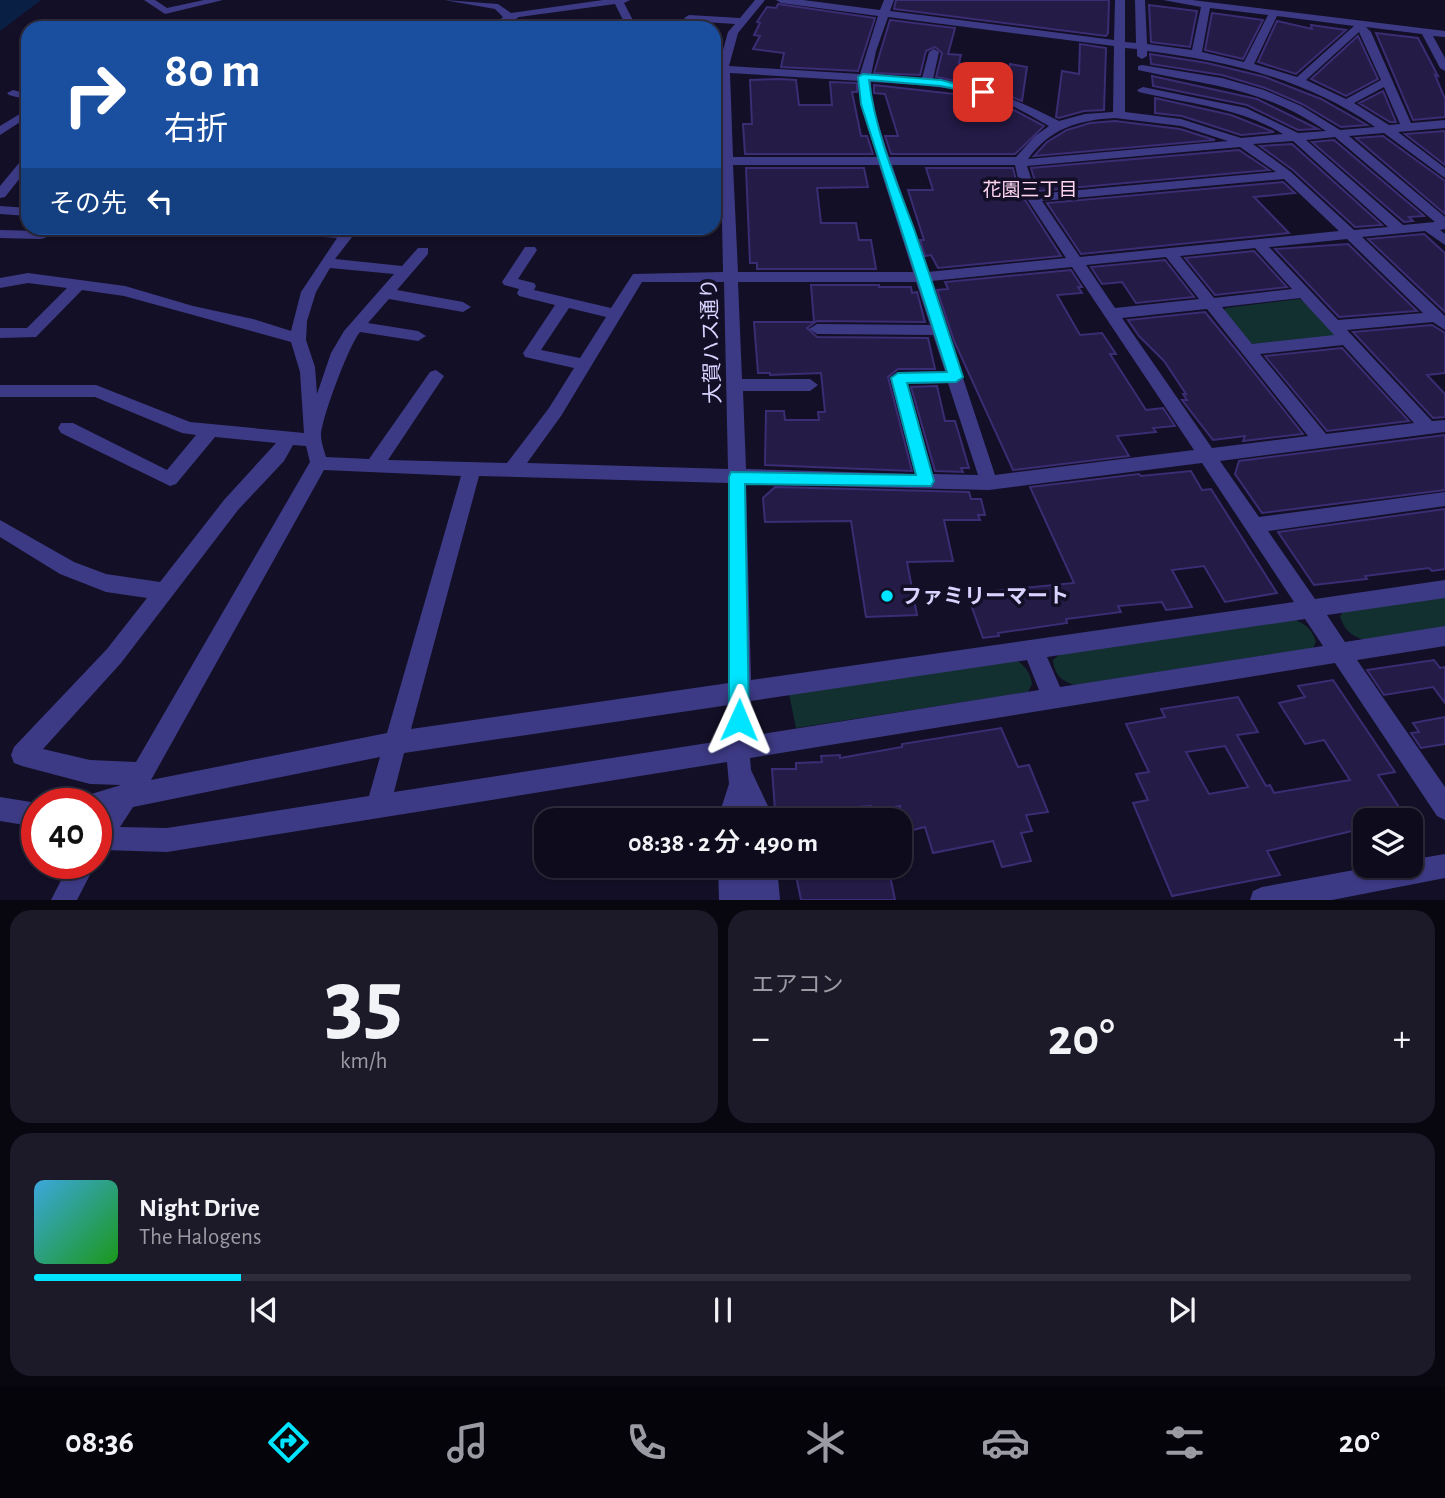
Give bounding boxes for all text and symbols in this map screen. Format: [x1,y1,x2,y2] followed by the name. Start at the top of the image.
[164,47,261,96] text: 80 m
[49,49,140,140] icon: right
[953,62,1013,122] pin
[964,73,1002,111] icon: arrive
[164,113,228,145] text: 右折
[982,180,1078,200] district label: 花園三丁目
[141,182,179,220] icon: left
[49,191,127,217] text: その先
[698,278,724,404] street label: 大賀ハス通り
[901,586,1069,607] place label: ファミリーマート
[879,588,895,604] marker: ファミリーマート
[702,683,776,757] position arrow
[21,788,112,879] speed limit sign: 40
[1353,808,1423,878] map controls
[1353,808,1423,878] button: layers
[628,830,818,856] text: 08:38 · 2 分 · 490 m
[324,957,403,1048] text: 35
[752,974,844,997] text: エアコン
[1048,1012,1115,1064] text: 20°
[752,1020,770,1058] text: −
[1393,1020,1411,1058] text: +
[340,1050,387,1073] text: km/h
[139,1195,260,1221] text: Night Drive
[139,1226,261,1249] text: The Halogens
[245,1291,283,1329] icon: previous
[704,1291,742,1329] icon: pause
[1163,1291,1201,1329] icon: next
[264,1418,313,1467] icon: directions
[443,1418,492,1467] icon: music
[622,1418,671,1467] icon: phone
[801,1418,850,1467] icon: climate
[981,1418,1030,1467] icon: car
[1160,1418,1209,1467] icon: filters
[65,1426,134,1458] text: 08:36
[1339,1426,1380,1458] text: 20°

